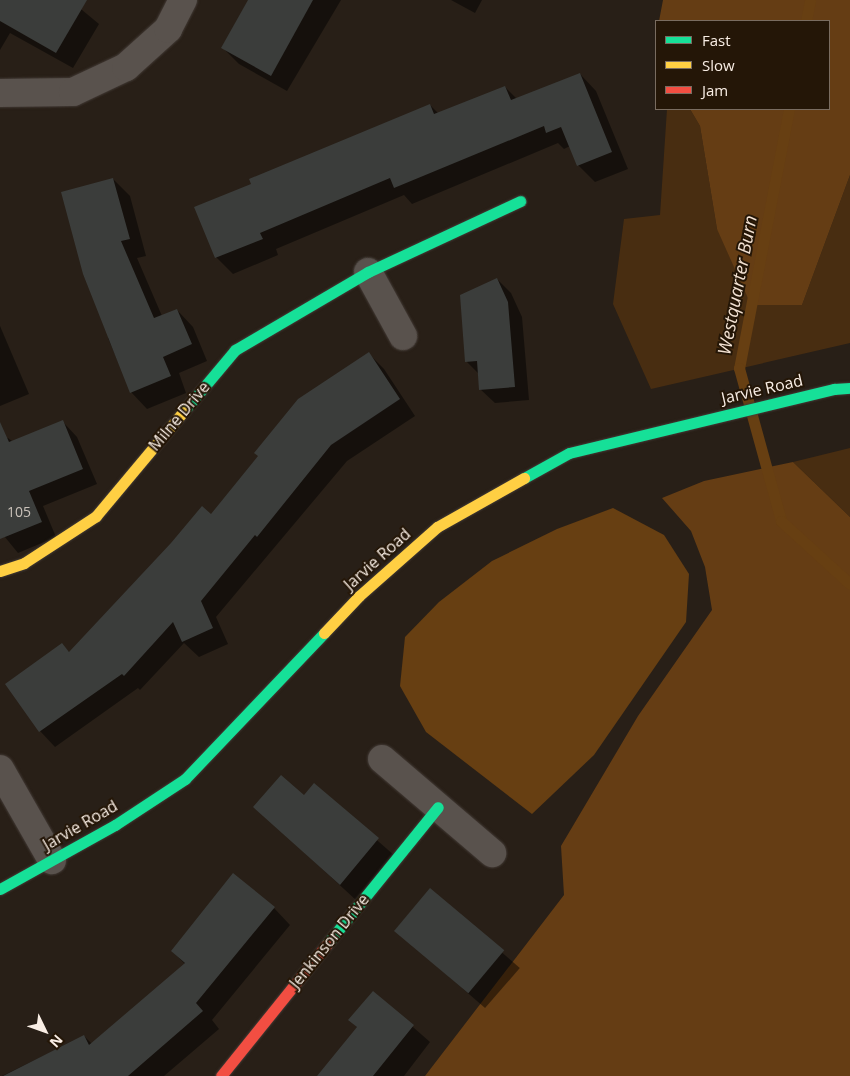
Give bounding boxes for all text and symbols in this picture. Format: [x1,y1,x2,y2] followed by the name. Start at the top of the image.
[655,20,830,110] legend
[702,30,731,50] text: Fast
[702,55,735,75] text: Slow
[702,80,728,100] text: Jam
[713,214,761,356] water label: Westquarter Burn
[719,370,805,408] street label: Jarvie Road
[144,377,214,455] street label: Milne Drive
[7,504,31,520] house number: 105
[340,524,414,594] street label: Jarvie Road
[39,796,121,854] street label: Jarvie Road
[285,890,373,992] street label: Jenkinson Drive
[20,1006,70,1056] north arrow
[46,1031,67,1052] text: N

